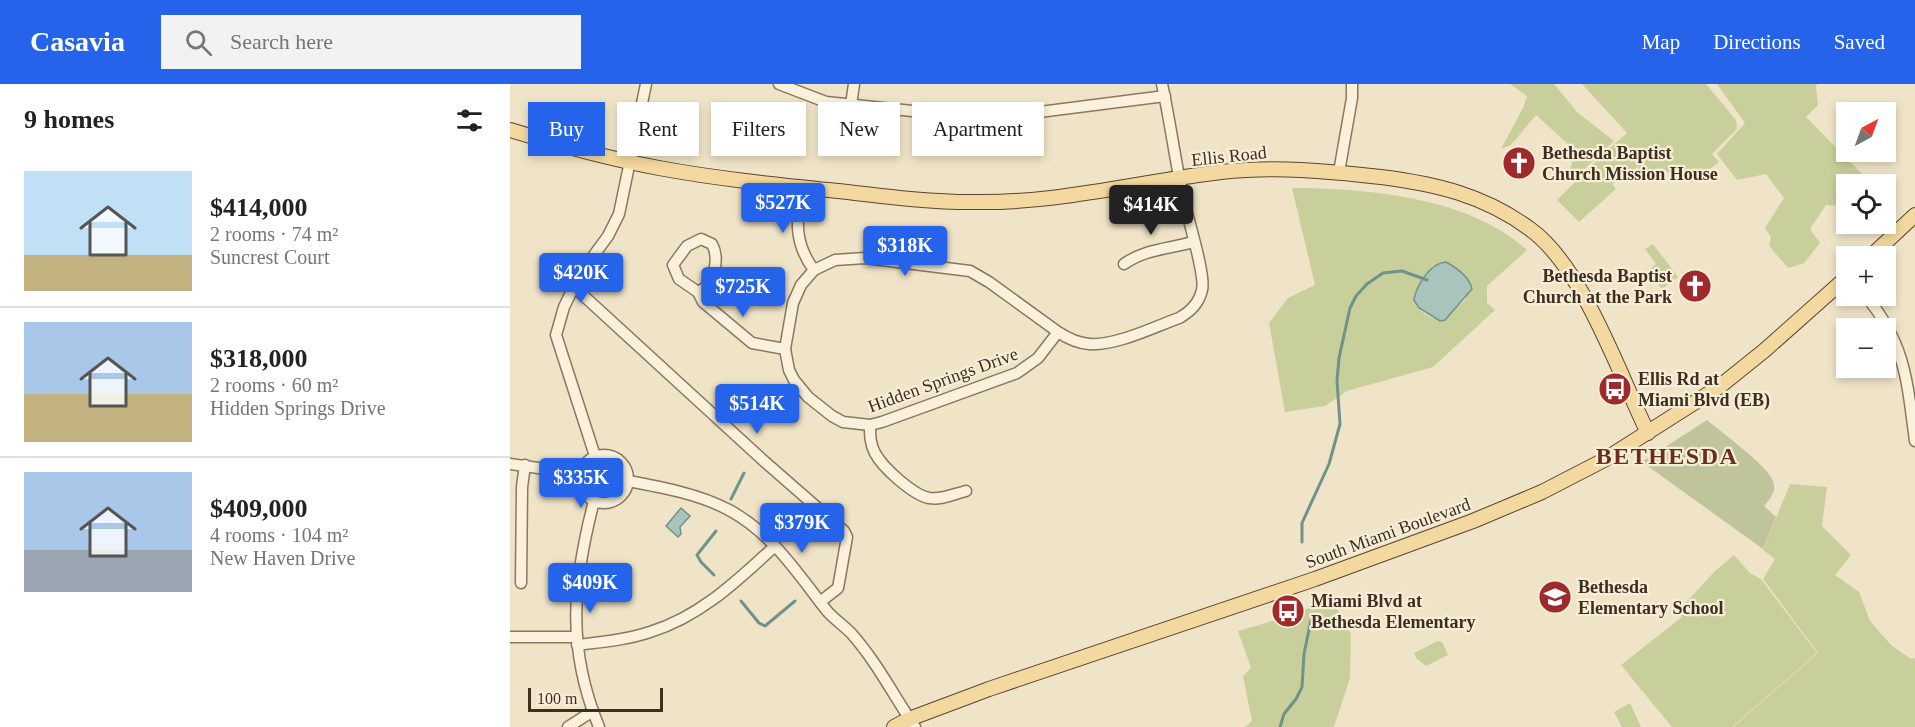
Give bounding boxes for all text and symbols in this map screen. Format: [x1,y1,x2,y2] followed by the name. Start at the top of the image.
[161,15,581,69] search box
[30,26,125,57] text: Casavia
[182,26,215,59] icon: search
[230,29,333,54] text: Search here
[1642,30,1680,54] text: Map
[1713,30,1801,54] text: Directions
[1834,30,1885,54] text: Saved
[528,102,605,156] chip: Buy
[617,102,699,156] chip: Rent
[711,102,806,156] chip: Filters
[818,102,900,156] chip: New
[912,102,1044,156] chip: Apartment
[1836,102,1896,162] north arrow
[1836,102,1896,378] map controls
[453,104,486,137] icon: filters
[24,105,114,134] text: 9 homes
[1190,142,1268,170] street label: Ellis Road
[1542,143,1718,184] place label: Bethesda Baptist Church Mission House
[1501,145,1537,181] church icon: Bethesda Baptist Church Mission House
[1836,174,1896,234] button: locate
[741,183,825,234] pin: $527K
[1109,185,1193,236] pin: $414K
[755,191,811,213] text: $527K
[210,193,308,222] text: $414,000
[1123,193,1179,215] text: $414K
[72,195,144,267] icon: home
[210,223,338,245] text: 2 rooms · 74 m²
[863,226,947,277] pin: $318K
[877,234,933,256] text: $318K
[210,246,329,268] text: Suncrest Court
[1836,246,1896,306] button: +
[539,253,623,304] pin: $420K
[553,261,609,283] text: $420K
[1523,266,1672,307] place label: Bethesda Baptist Church at the Park
[701,267,785,318] pin: $725K
[1677,268,1713,304] church icon: Bethesda Baptist Church at the Park
[715,275,771,297] text: $725K
[1836,318,1896,378] button: −
[210,344,308,373] text: $318,000
[865,344,1021,416] street label: Hidden Springs Drive
[72,346,144,418] icon: home
[1638,369,1770,411] place label: Ellis Rd at Miami Blvd (EB)
[1597,371,1633,407] bus stop icon: Ellis Rd at Miami Blvd (EB)
[210,374,338,396] text: 2 rooms · 60 m²
[715,384,799,435] pin: $514K
[729,392,785,414] text: $514K
[210,397,386,419] text: Hidden Springs Drive
[1596,443,1738,469] district label: BETHESDA
[539,458,623,509] pin: $335K
[553,466,609,488] text: $335K
[210,494,308,523] text: $409,000
[1303,494,1473,572] street label: South Miami Boulevard
[72,496,144,568] icon: home
[760,503,844,554] pin: $379K
[774,511,830,533] text: $379K
[210,524,348,546] text: 4 rooms · 104 m²
[210,547,356,569] text: New Haven Drive
[548,563,632,614] pin: $409K
[562,571,618,593] text: $409K
[1578,577,1724,618] place label: Bethesda Elementary School
[1537,579,1573,615] school or university icon: Bethesda Elementary School
[1311,591,1475,632] place label: Miami Blvd at Bethesda Elementary
[1270,593,1306,629] bus stop icon: Miami Blvd at Bethesda Elementary
[528,685,663,712] scale bar
[537,690,577,707] text: 100 m

